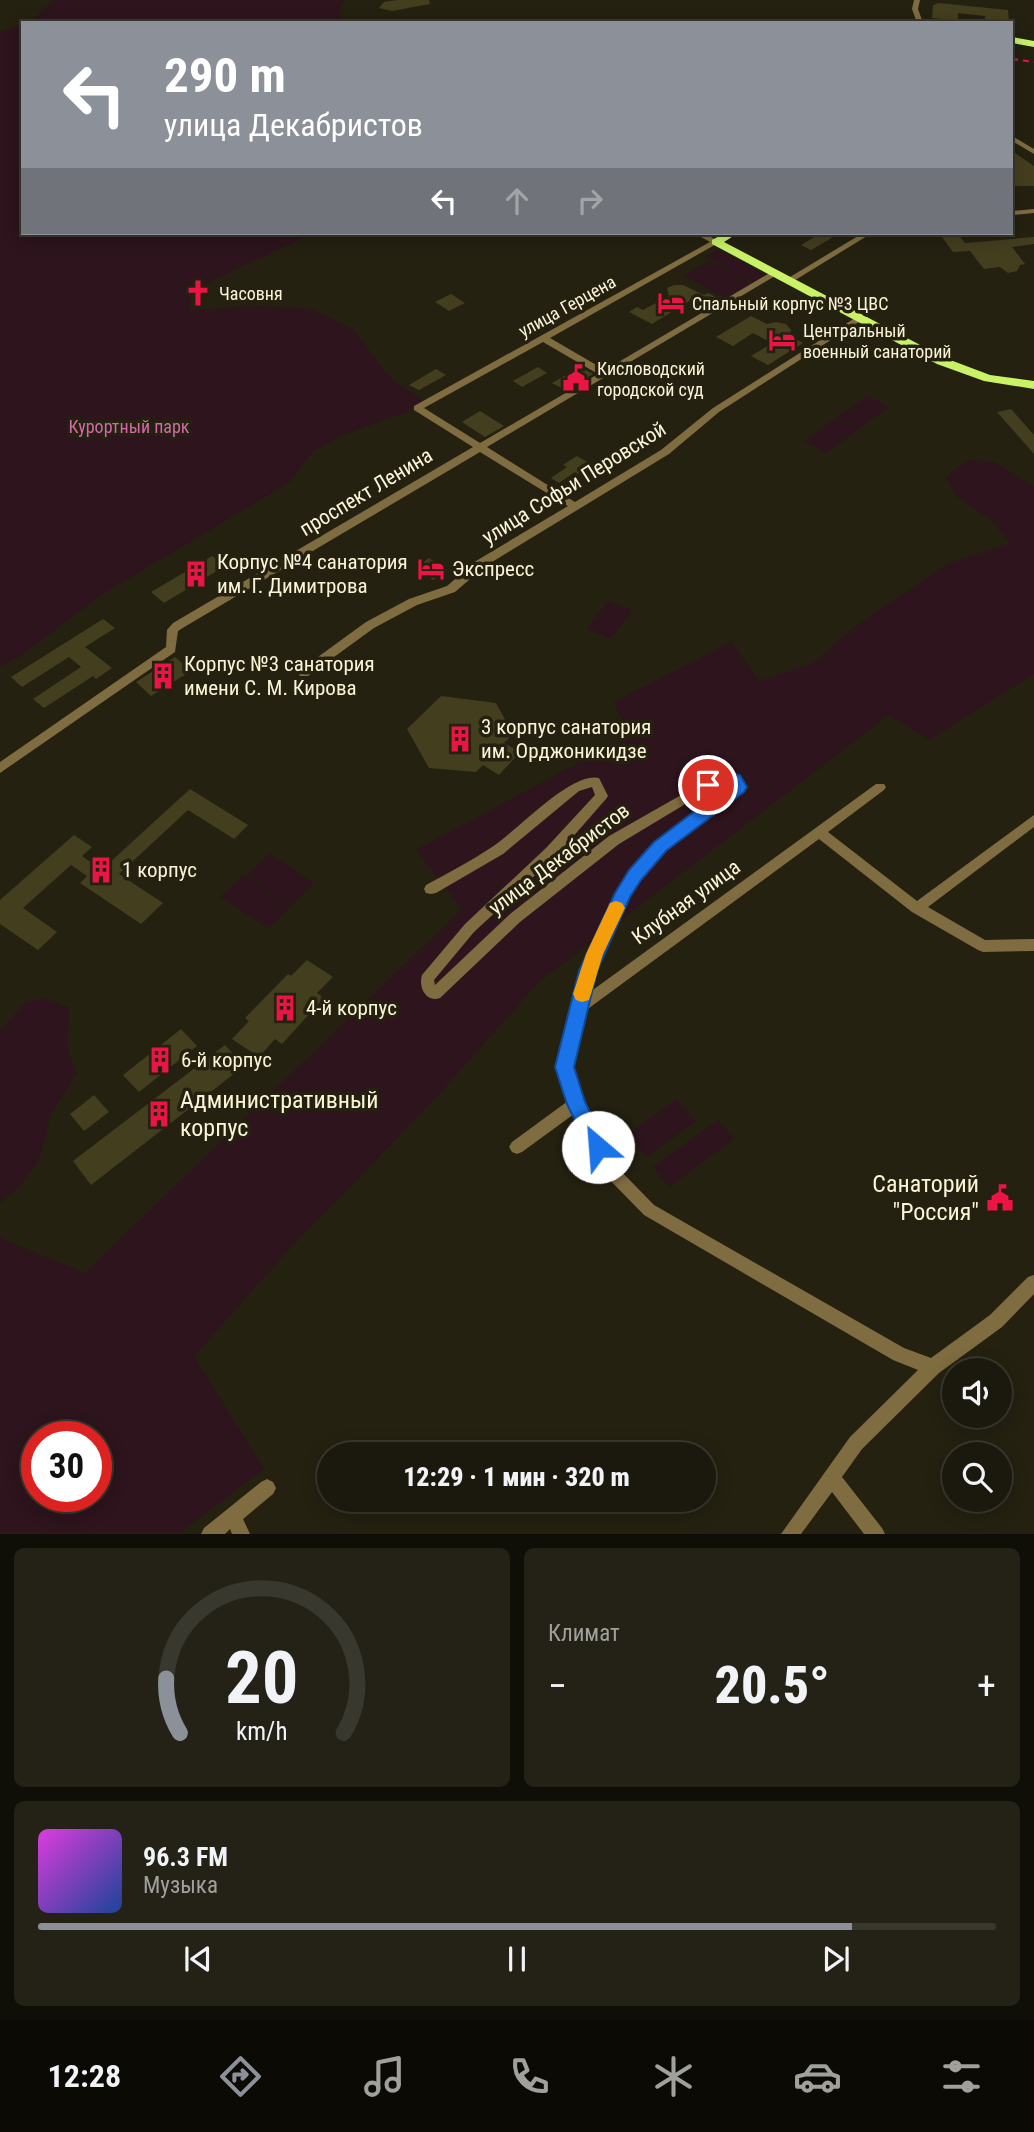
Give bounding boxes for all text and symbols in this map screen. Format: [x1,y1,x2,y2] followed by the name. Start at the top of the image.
[164,47,286,104] text: 290 m
[49,49,140,140] icon: left
[164,106,423,144] text: улица Декабристов
[425,182,463,220] icon: left
[498,182,536,220] icon: ahead
[571,182,609,220] icon: right
[515,271,619,341] street label: улица Герцена
[183,278,213,308] church icon: Часовня
[219,283,283,304] place label: Часовня
[656,288,686,318] hotel icon: Спальный корпус №3 ЦВС
[692,293,888,314] place label: Спальный корпус №3 ЦВС
[803,320,952,362] place label: Центральный военный санаторий
[767,325,797,355] hotel icon: Центральный военный санаторий
[597,358,705,400] place label: Кисловодский городской суд
[561,363,591,393] public building icon: Кисловодский городской суд
[69,416,190,437] park label: Курортный парк
[478,417,670,549] street label: улица Софьи Перовской
[295,443,437,541] street label: проспект Ленина
[217,550,408,598] place label: Корпус №4 санатория им. Г. Димитрова
[416,554,446,584] hotel icon: Экспресс
[452,557,534,581] place label: Экспресс
[181,559,211,589] building icon: Корпус №4 санатория им. Г. Димитрова
[184,652,375,700] place label: Корпус №3 санатория имени С. М. Кирова
[148,661,178,691] building icon: Корпус №3 санатория имени С. М. Кирова
[481,715,651,763] place label: 3 корпус санатория им. Орджоникидзе
[445,724,475,754] building icon: 3 корпус санатория им. Орджоникидзе
[678,755,738,815] pin
[689,766,727,804] icon: arrive
[484,798,634,920] street label: улица Декабристов
[86,855,116,885] building icon: 1 корпус
[627,855,745,949] street label: Клубная улица
[122,858,197,882] place label: 1 корпус
[270,993,300,1023] building icon: 4-й корпус
[306,996,397,1020] place label: 4-й корпус
[145,1045,175,1075] building icon: 6-й корпус
[181,1048,272,1072] place label: 6-й корпус
[180,1086,379,1142] place label: Административный корпус
[144,1099,174,1129] building icon: Административный корпус
[561,1110,635,1184] position arrow
[872,1170,979,1226] place label: Санаторий "Россия"
[985,1183,1015,1213] public building icon: Санаторий "Россия"
[942,1358,1012,1512] map controls
[942,1358,1012,1428] button: sound
[21,1421,112,1512] speed limit sign: 30
[942,1442,1012,1512] button: search
[403,1462,630,1492] text: 12:29 · 1 мин · 320 m
[548,1620,620,1647] text: Климат
[225,1636,299,1722] text: 20
[714,1655,830,1716] text: 20.5°
[548,1664,567,1708] text: −
[977,1664,996,1708] text: +
[236,1717,288,1746] text: km/h
[143,1842,228,1872] text: 96.3 FM
[143,1872,218,1899] text: Музыка
[179,1940,217,1978] icon: previous
[498,1940,536,1978] icon: pause
[817,1940,855,1978] icon: next
[216,2052,265,2101] icon: directions
[360,2052,409,2101] icon: music
[505,2052,554,2101] icon: phone
[649,2052,698,2101] icon: climate
[793,2052,842,2101] icon: car
[937,2052,986,2101] icon: filters
[48,2057,121,2095] text: 12:28

